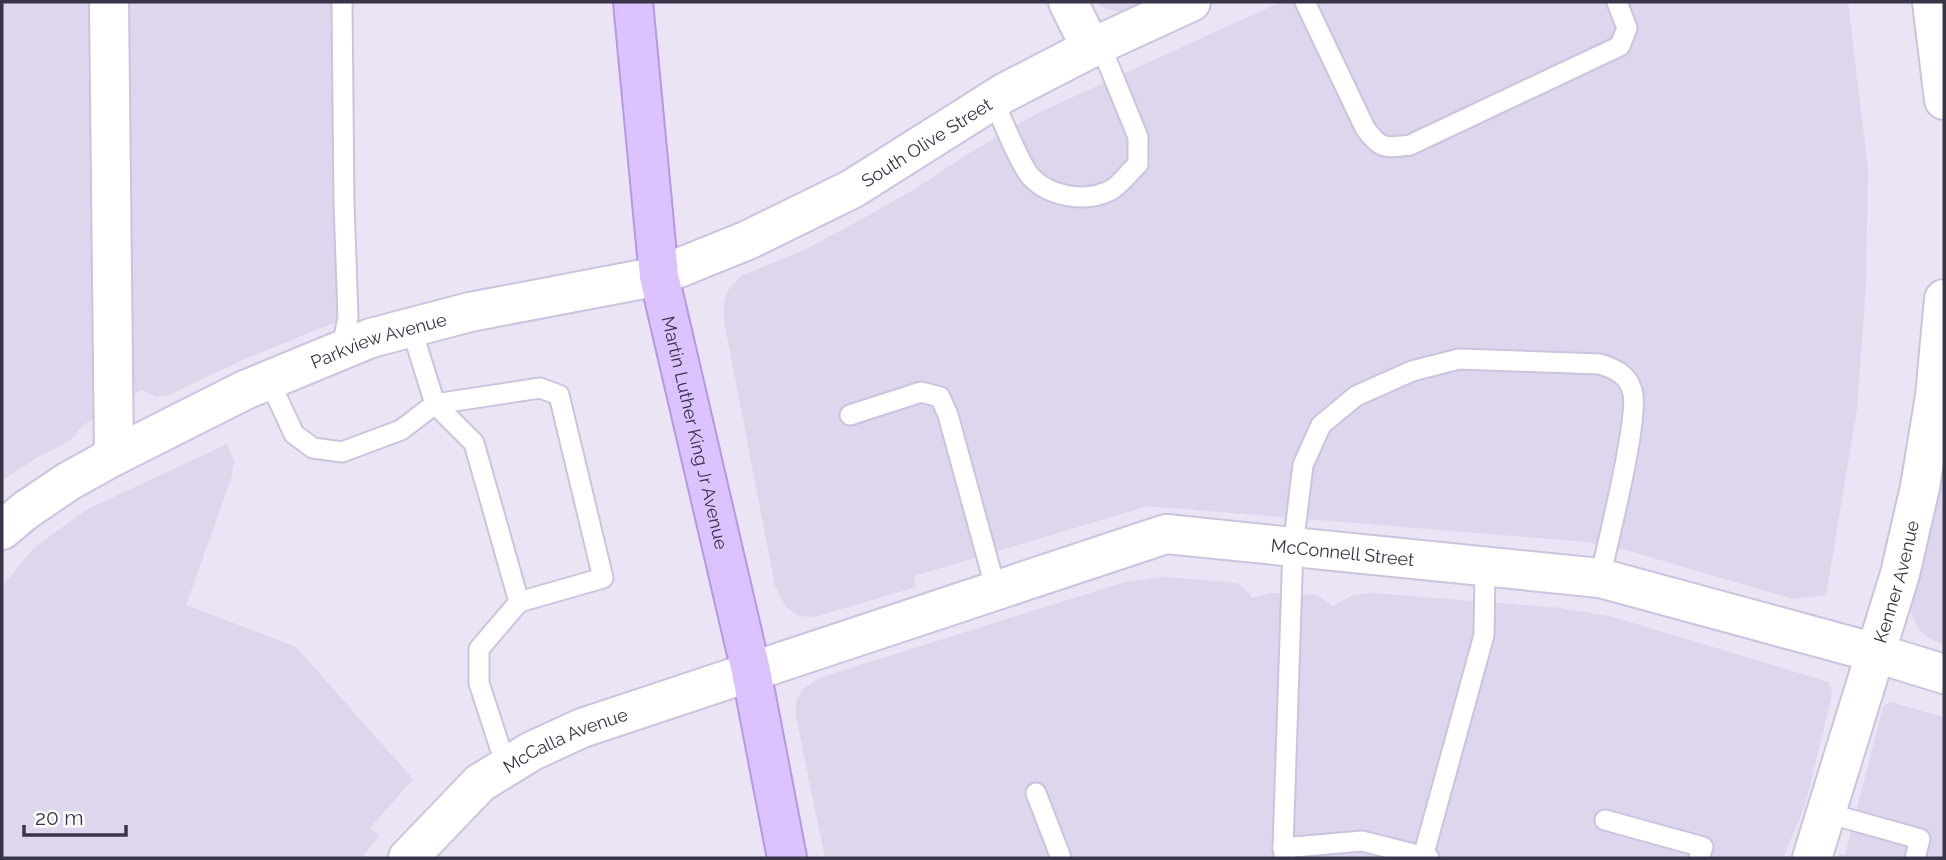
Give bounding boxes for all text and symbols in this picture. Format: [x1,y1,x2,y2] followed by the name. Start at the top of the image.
[857,93,995,191] street label: South Olive Street
[307,308,449,372] street label: Parkview Avenue
[658,314,733,552] street label: Martin Luther King Jr Avenue
[1869,518,1923,645] street label: Kenner Avenue
[1270,534,1415,570] street label: McConnell Street
[499,703,631,777] street label: McCalla Avenue
[24,794,126,838] scale bar
[35,805,83,830] text: 20 m

